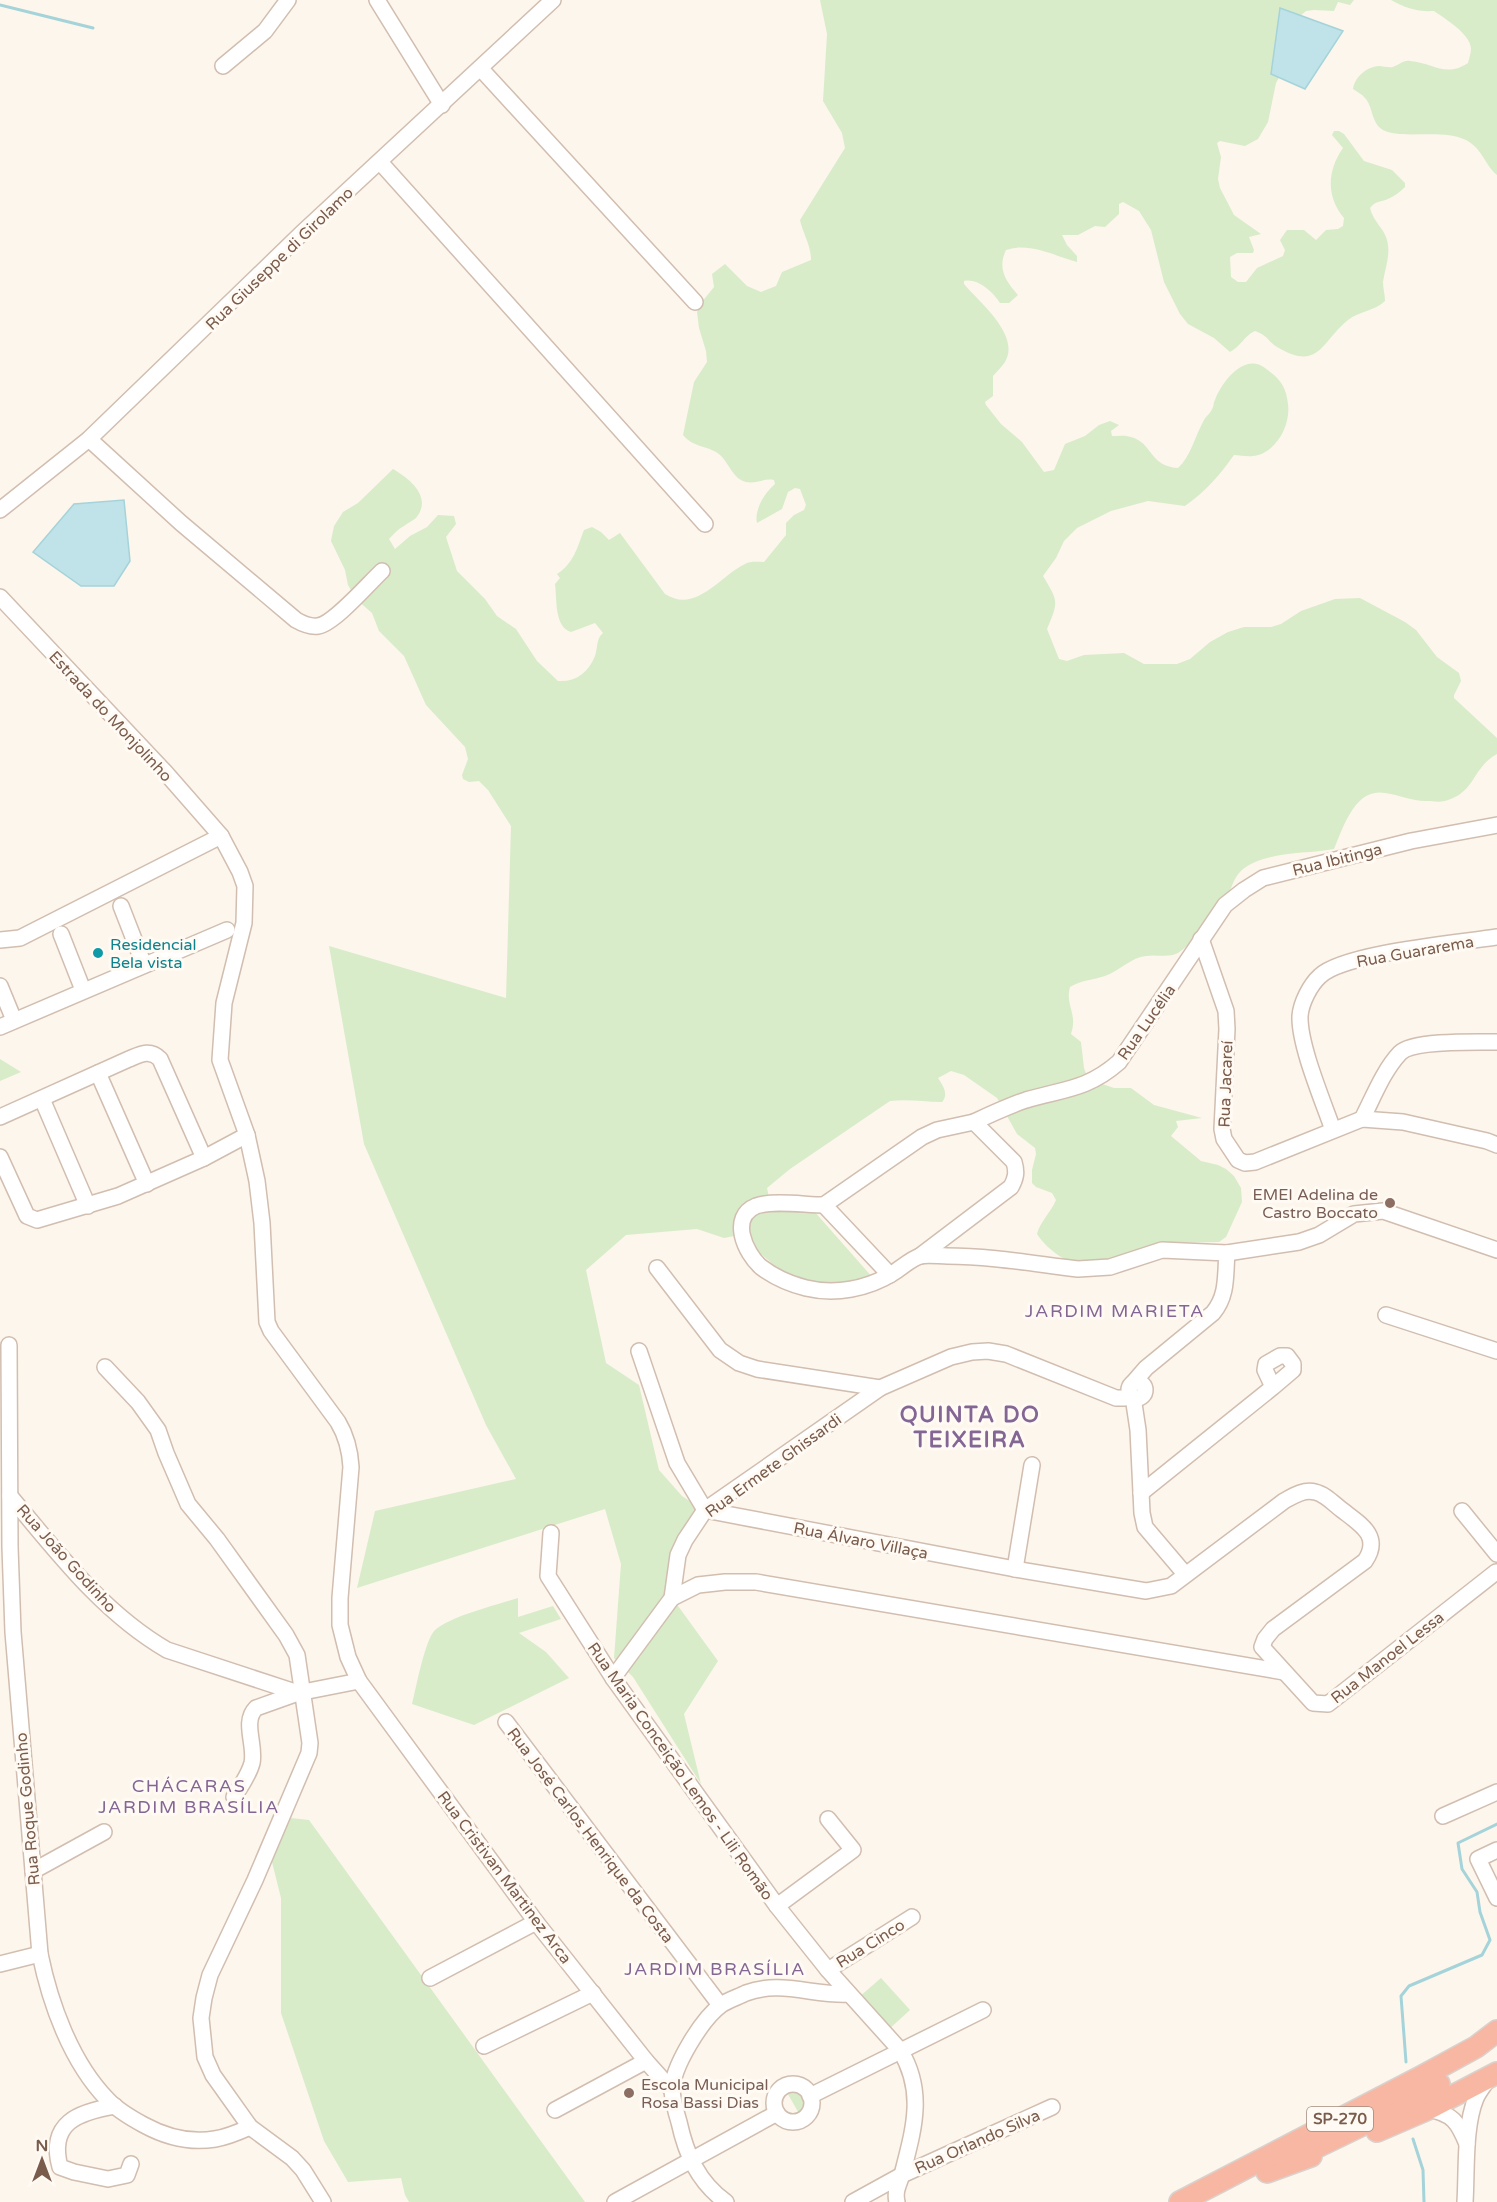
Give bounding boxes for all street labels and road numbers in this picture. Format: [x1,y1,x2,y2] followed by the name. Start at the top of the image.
[202,183,358,335] street label: Rua Giuseppe di Girolamo
[44,647,176,786] street label: Estrada do Monjolinho
[1290,839,1384,881] street label: Rua Ibitinga
[1355,932,1475,972] street label: Rua Guararema
[1113,981,1180,1064] street label: Rua Lucélia
[1214,1040,1238,1128] street label: Rua Jacareí
[702,1410,846,1522] street label: Rua Ermete Ghissardi
[12,1500,120,1617] street label: Rua João Godinho
[792,1518,930,1564] street label: Rua Álvaro Villaça
[1327,1607,1448,1708] street label: Rua Manoel Lessa
[583,1639,777,1904] street label: Rua Maria Conceição Lemos - Lili Romão
[503,1724,678,1947] street label: Rua José Carlos Henrique da Costa
[11,1732,45,1886] street label: Rua Roque Godinho
[433,1787,576,1968] street label: Rua Cristivan Martinez Arca
[832,1915,909,1973] street label: Rua Cinco
[912,2105,1043,2179] street label: Rua Orlando Silva
[1307,2107,1373,2131] road number: SP-270

